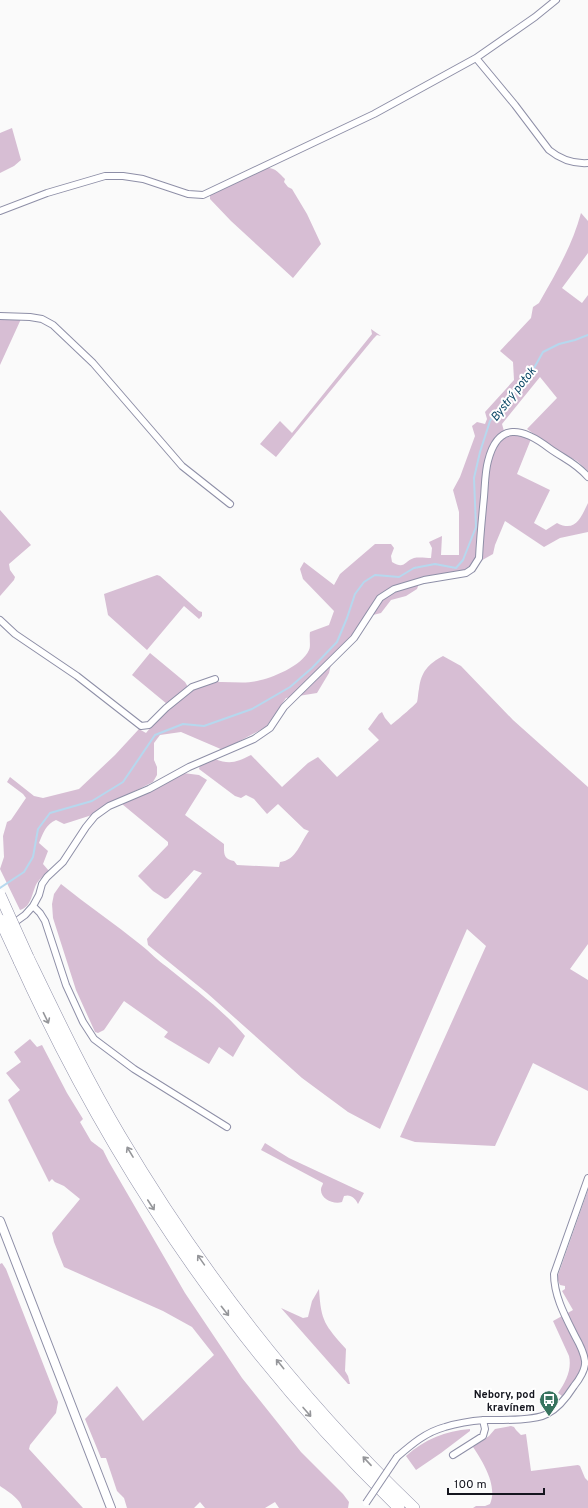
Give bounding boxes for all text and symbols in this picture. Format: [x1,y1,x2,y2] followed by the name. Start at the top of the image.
[487,363,541,425] water label: Bystrý potok
[43,1012,50,1024] one-way arrow
[125,1146,133,1158] one-way arrow
[147,1199,155,1211] one-way arrow
[197,1255,205,1266] one-way arrow
[221,1306,229,1317] one-way arrow
[275,1358,284,1369] one-way arrow
[474,1388,535,1415] place label: Nebory, pod kravínem
[538,1389,560,1417] bus stop icon: Nebory, pod kravínem
[303,1407,312,1417] one-way arrow
[362,1456,371,1466] one-way arrow
[448,1470,544,1496] scale bar
[454,1477,487,1493] text: 100 m

